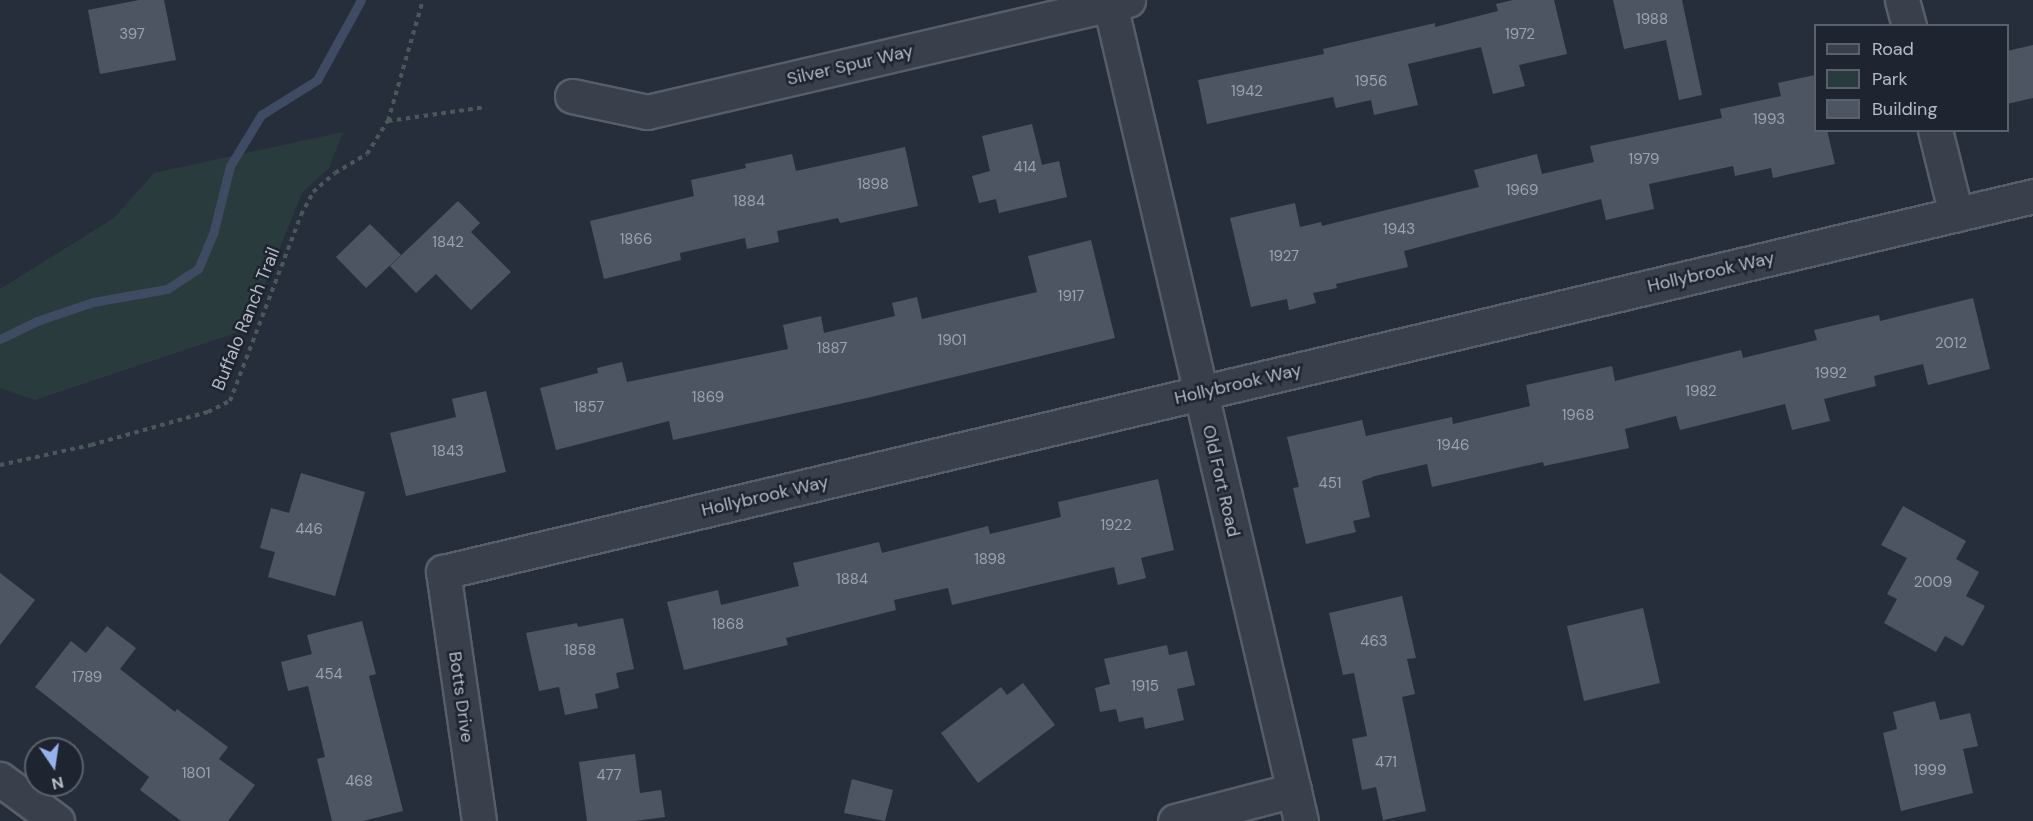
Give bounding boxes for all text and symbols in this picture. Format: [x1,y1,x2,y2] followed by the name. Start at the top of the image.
[1636,11,1668,29] house number: 1988
[1814,24,2009,132] legend
[119,26,145,44] house number: 397
[1505,26,1535,44] house number: 1972
[1872,37,1914,61] text: Road
[785,40,915,90] street label: Silver Spur Way
[1872,67,1908,91] text: Park
[1355,73,1387,91] house number: 1956
[1231,83,1263,101] house number: 1942
[1872,97,1937,121] text: Building
[1753,111,1785,129] house number: 1993
[1629,151,1659,169] house number: 1979
[1014,159,1036,177] house number: 414
[857,176,889,194] house number: 1898
[1506,182,1538,200] house number: 1969
[733,193,765,211] house number: 1884
[1383,221,1415,239] house number: 1943
[620,231,652,249] house number: 1866
[432,234,464,252] house number: 1842
[207,244,285,394] street label: Buffalo Ranch Trail
[1645,247,1777,297] street label: Hollybrook Way
[1269,248,1299,266] house number: 1927
[1058,288,1084,306] house number: 1917
[937,332,967,350] house number: 1901
[1935,335,1967,353] house number: 2012
[817,340,847,358] house number: 1887
[1172,359,1304,409] street label: Hollybrook Way
[1815,365,1847,383] house number: 1992
[1685,383,1717,401] house number: 1982
[692,389,724,407] house number: 1869
[574,399,604,417] house number: 1857
[1562,407,1594,425] house number: 1968
[1198,423,1244,539] street label: Old Fort Road
[1437,437,1469,455] house number: 1946
[432,443,464,461] house number: 1843
[699,471,831,521] street label: Hollybrook Way
[1319,475,1341,493] house number: 451
[1100,517,1132,535] house number: 1922
[295,521,323,539] house number: 446
[974,551,1006,569] house number: 1898
[836,571,868,589] house number: 1884
[1914,574,1952,592] house number: 2009
[712,616,744,634] house number: 1868
[1360,633,1388,651] house number: 463
[564,642,596,660] house number: 1858
[444,650,478,744] street label: Botts Drive
[315,666,343,684] house number: 454
[72,669,102,687] house number: 1789
[1131,678,1159,696] house number: 1915
[24,737,84,797] north arrow
[1375,754,1397,772] house number: 471
[1914,762,1946,780] house number: 1999
[182,765,210,783] house number: 1801
[596,767,622,785] house number: 477
[50,772,66,795] text: N
[345,773,373,791] house number: 468

